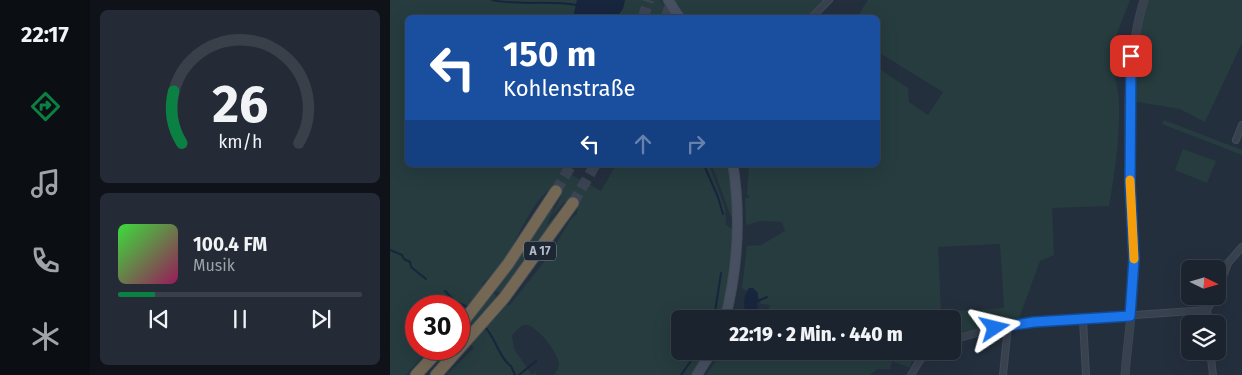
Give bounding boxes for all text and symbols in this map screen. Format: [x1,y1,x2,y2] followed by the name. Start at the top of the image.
[21,21,69,48] text: 22:17
[503,33,596,75] text: 150 m
[420,35,485,100] icon: left
[1110,35,1152,77] pin
[1117,42,1145,70] icon: arrive
[212,73,268,136] text: 26
[503,75,636,102] text: Kohlenstraße
[28,89,63,124] icon: directions
[576,130,604,158] icon: left
[629,130,657,158] icon: ahead
[682,130,710,158] icon: right
[218,131,262,153] text: km/h
[28,166,63,201] icon: music
[193,233,267,256] text: 100.4 FM
[524,242,556,260] road number: A 17
[28,243,63,278] icon: phone
[193,256,235,275] text: Musik
[1181,260,1226,305] north arrow
[1181,260,1226,360] map controls
[405,295,470,360] speed limit sign: 30
[968,301,1020,353] position arrow
[145,305,173,333] icon: previous
[226,305,254,333] icon: pause
[307,305,335,333] icon: next
[1181,315,1226,360] button: layers
[28,319,63,354] icon: climate
[729,323,903,346] text: 22:19 · 2 Min. · 440 m

